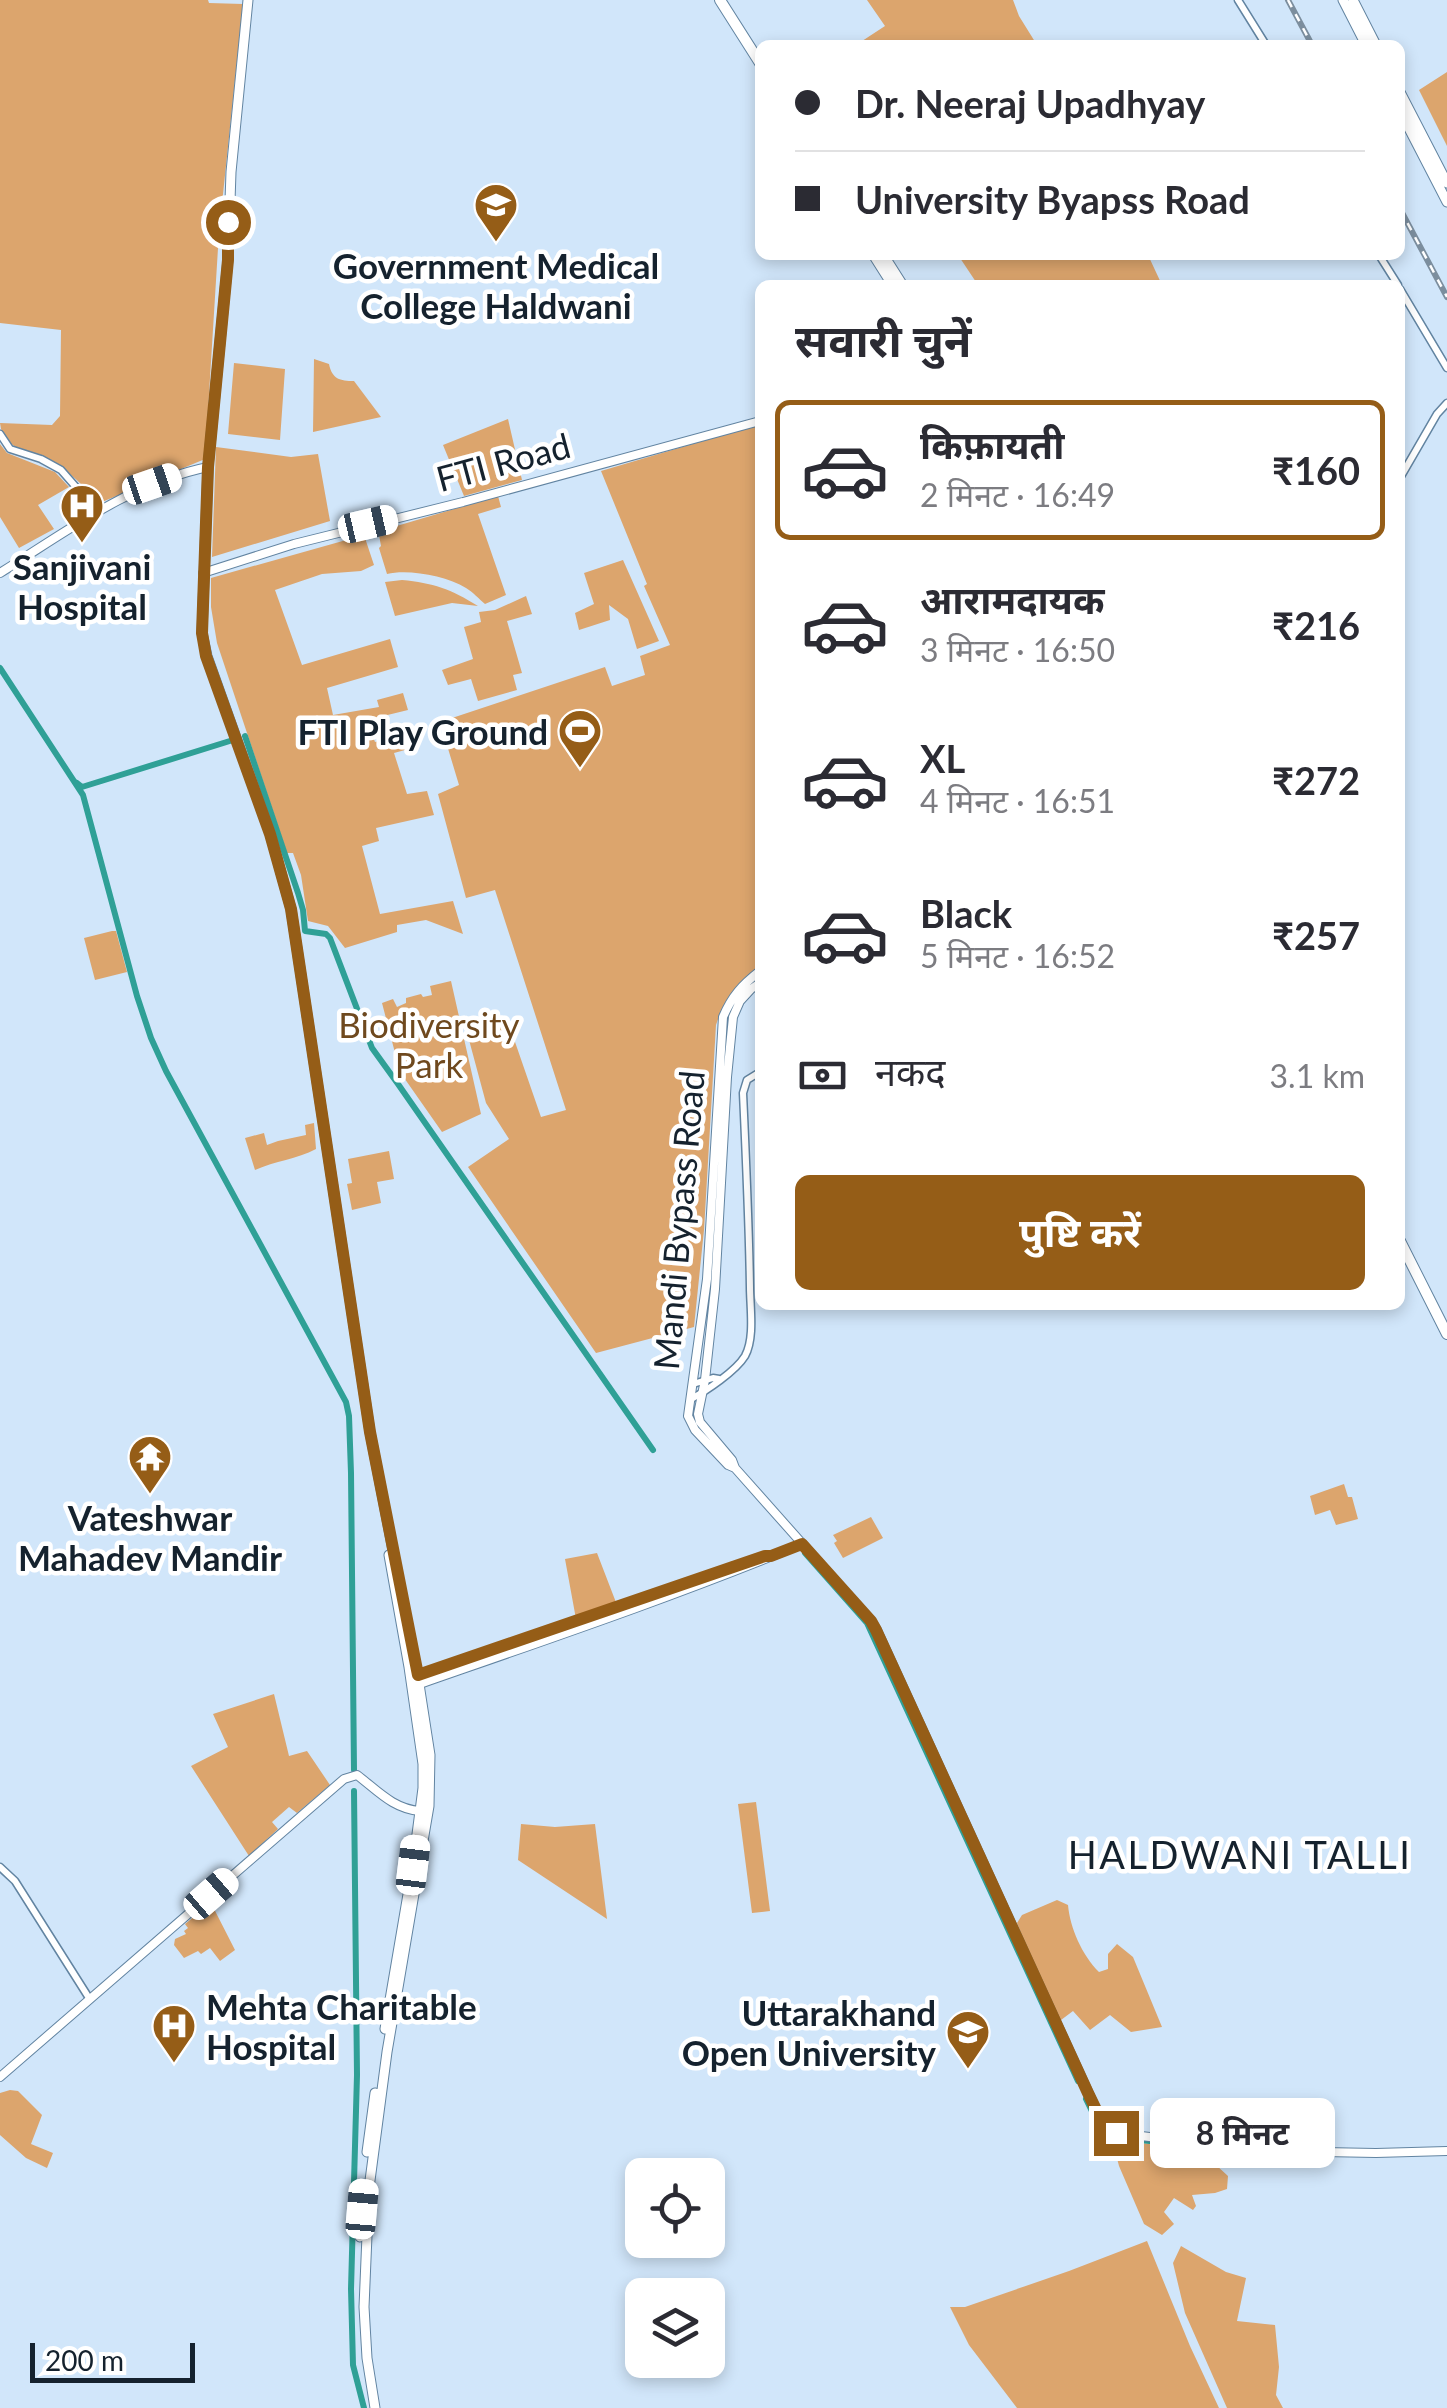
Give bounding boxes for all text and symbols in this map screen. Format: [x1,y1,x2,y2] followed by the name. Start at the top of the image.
[855,80,1205,126] text: Dr. Neeraj Upadhyay
[855,176,1250,222] text: University Byapss Road
[473,182,519,243] school or university icon: Government Medical College Haldwani
[206,200,251,245] route start
[333,244,659,326] place label: Government Medical College Haldwani
[795,313,972,367] text: सवारी चुनें
[920,421,1064,467] text: किफ़ायती
[431,423,575,499] street label: FTI Road
[800,425,890,515] icon: car
[1272,447,1360,493] text: ₹160
[119,460,185,508] car
[920,475,1115,514] text: 2 मिनट · 16:49
[59,483,105,544] hospital icon: Sanjivani Hospital
[335,503,401,545] car
[13,545,151,627] place label: Sanjivani Hospital
[920,576,1104,622] text: आरामदायक
[800,580,890,670] icon: car
[1272,602,1360,648] text: ₹216
[920,630,1115,669] text: 3 मिनट · 16:50
[557,708,603,769] sports icon: FTI Play Ground
[298,710,548,752] place label: FTI Play Ground
[800,735,890,825] icon: car
[920,735,965,781] text: XL
[1272,757,1360,803] text: ₹272
[920,781,1115,820] text: 4 मिनट · 16:51
[800,890,890,980] icon: car
[920,890,1012,936] text: Black
[1272,912,1360,958] text: ₹257
[920,936,1115,975] text: 5 मिनट · 16:52
[338,1003,520,1085] park label: Biodiversity Park
[795,1048,850,1103] icon: cash
[875,1048,945,1094] text: नकद
[1270,1056,1365,1095] text: 3.1 km
[644,1069,712,1371] street label: Mandi Bypass Road
[795,1175,1365,1290] button: पुष्टि करें
[127,1434,173,1495] temple icon: Vateshwar Mahadev Mandir
[18,1496,282,1578] place label: Vateshwar Mahadev Mandir
[1068,1831,1412,1877] district label: HALDWANI TALLI
[394,1833,432,1897] car
[179,1863,243,1925] car
[206,1985,477,2067] place label: Mehta Charitable Hospital
[682,1991,937,2073] place label: Uttarakhand Open University
[151,2003,197,2064] hospital icon: Mehta Charitable Hospital
[945,2009,991,2070] school or university icon: Uttarakhand Open University
[1151,2098,1336,2168] callout: 8 मिनट
[1094,2111,1139,2156] route end
[1196,2113,1289,2152] text: 8 मिनट
[625,2158,725,2378] map controls
[625,2158,725,2258] button: locate
[344,2178,380,2240] car
[625,2278,725,2378] button: layers
[30,2338,195,2382] scale bar
[45,2343,124,2377] text: 200 m

